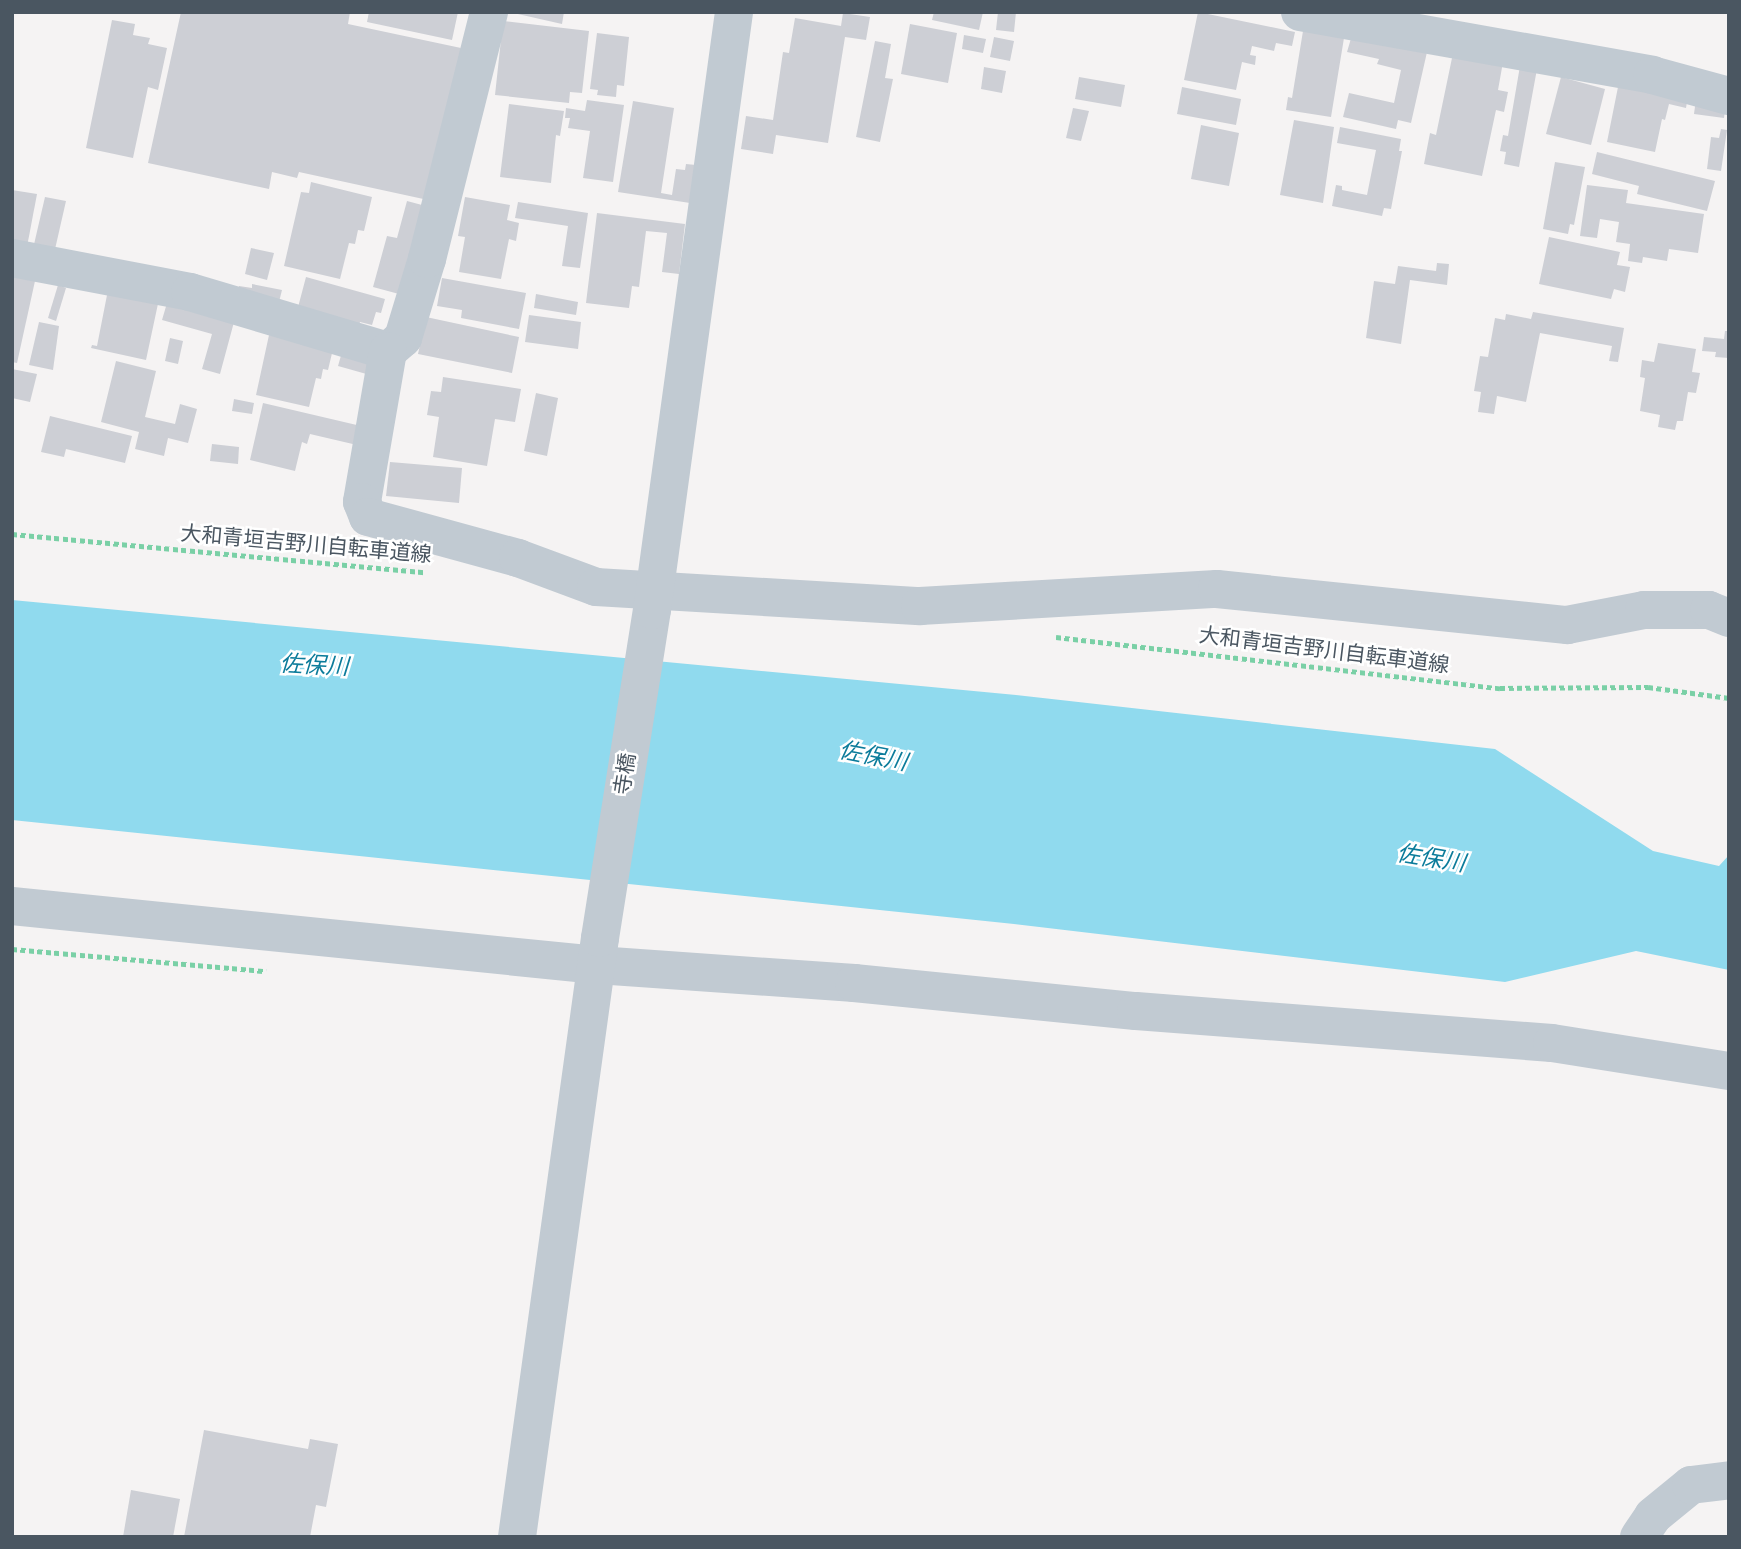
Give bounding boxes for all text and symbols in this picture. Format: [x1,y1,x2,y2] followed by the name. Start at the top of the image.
[179,521,433,569] street label: 大和青垣吉野川自転車道線
[1197,623,1451,679] street label: 大和青垣吉野川自転車道線
[279,650,349,682] water label: 佐保川
[837,737,909,777] water label: 佐保川
[610,751,642,797] street label: 寺橋
[1395,840,1467,878] water label: 佐保川

